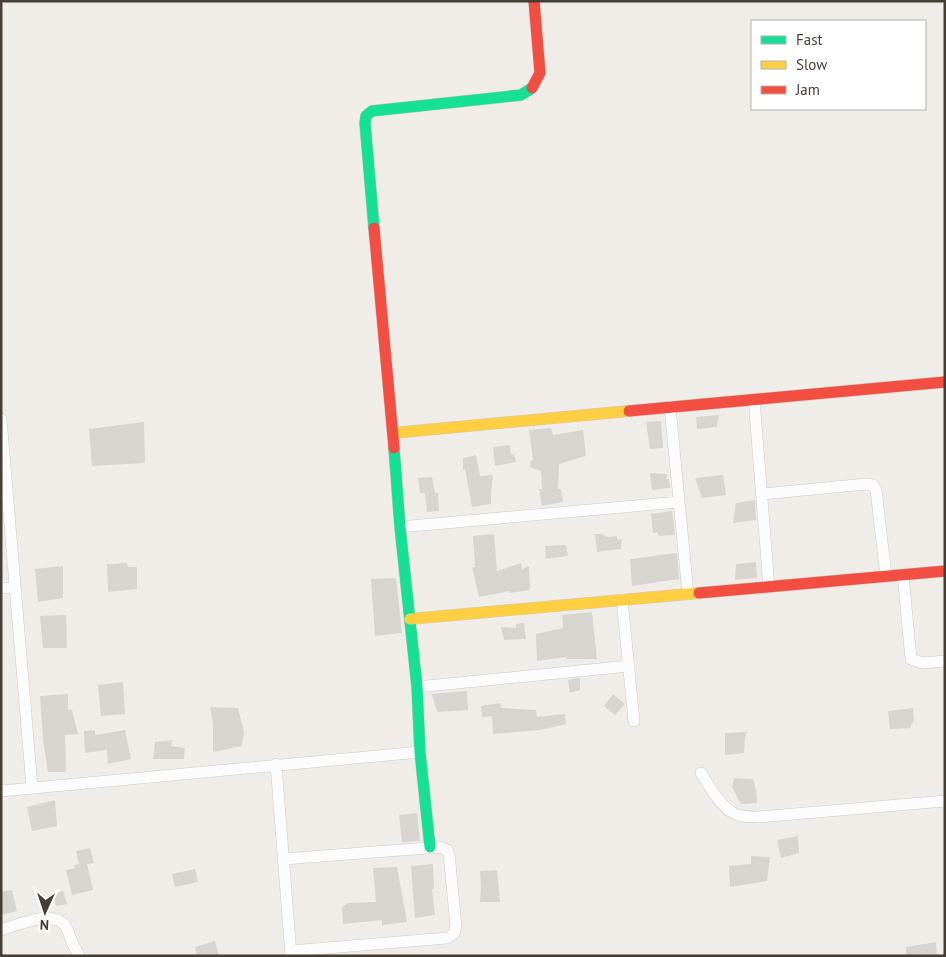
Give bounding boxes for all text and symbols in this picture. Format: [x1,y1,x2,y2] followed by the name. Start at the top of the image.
[751,20,926,110] legend
[796,30,823,49] text: Fast
[796,55,827,74] text: Slow
[795,80,820,99] text: Jam
[20,887,70,937] north arrow
[39,916,49,934] text: N

